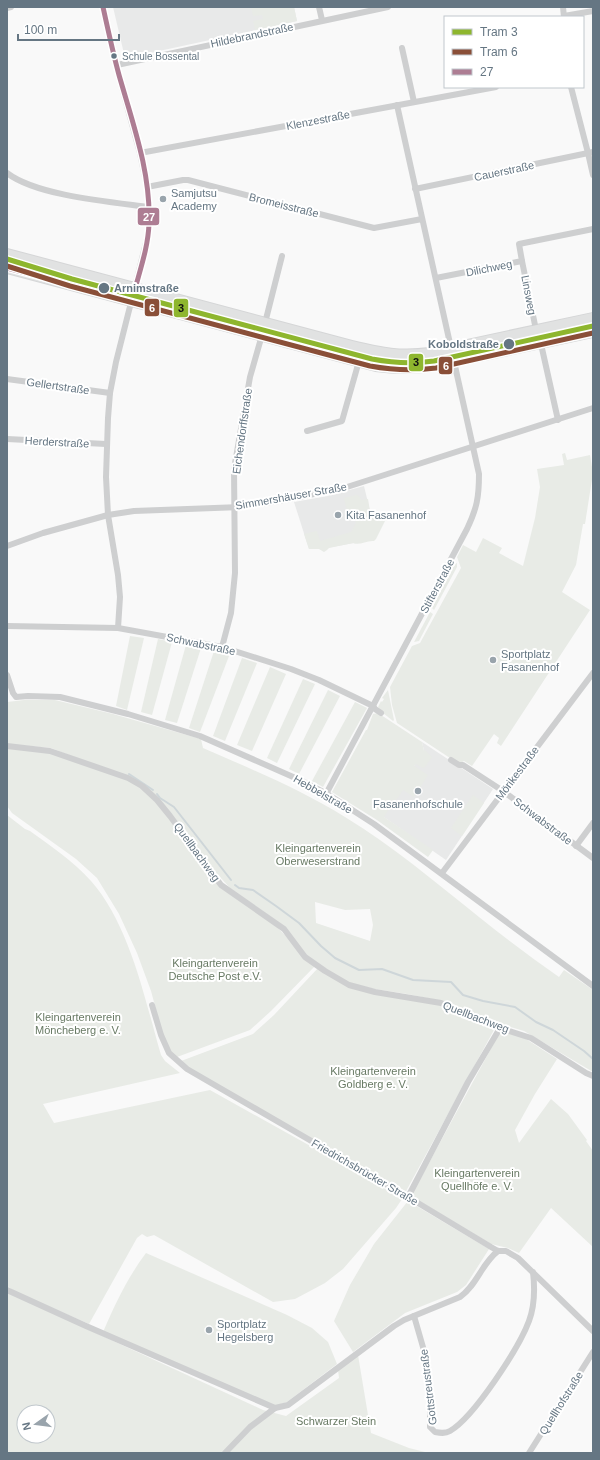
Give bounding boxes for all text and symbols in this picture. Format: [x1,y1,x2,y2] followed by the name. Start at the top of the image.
[18,16,119,42] scale bar
[444,16,584,88] legend
[209,20,295,50] street label: Hildebrandstraße
[24,23,57,37] text: 100 m
[480,25,518,39] text: Tram 3
[480,45,518,59] text: Tram 6
[109,51,119,61] marker: Schule Bossental
[122,51,199,62] place label: Schule Bossental
[480,65,494,79] text: 27
[285,108,351,132] street label: Klenzestraße
[473,159,535,183] street label: Cauerstraße
[171,187,217,212] place label: Samjutsu Academy
[248,191,320,219] street label: Bromeisstraße
[158,194,168,204] marker: Samjutsu Academy
[137,207,160,226] line badge: 27
[143,211,155,223] text: 27
[465,258,513,278] street label: Dilichweg
[519,274,539,316] street label: Linsweg
[97,281,111,295] marker: Arnimstraße
[114,282,179,294] place label: Arnimstraße
[144,298,160,317] line badge: 6
[173,298,189,318] line badge: 3
[149,302,155,314] text: 6
[178,302,184,314] text: 3
[502,337,516,351] marker: Koboldstraße
[428,338,499,350] place label: Koboldstraße
[408,353,424,372] line badge: 3
[413,356,419,368] text: 3
[438,356,453,375] line badge: 6
[443,360,449,372] text: 6
[26,376,90,396] street label: Gellertstraße
[230,387,254,475] street label: Eichendorffstraße
[24,434,90,450] street label: Herderstraße
[234,480,348,512] street label: Simmershäuser Straße
[346,509,427,521] place label: Kita Fasanenhof
[333,510,343,520] marker: Kita Fasanenhof
[418,557,456,615] street label: Stifterstraße
[165,631,237,657] street label: Schwabstraße
[501,648,560,673] place label: Sportplatz Fasanenhof
[488,655,498,665] marker: Sportplatz Fasanenhof
[493,744,541,802] street label: Mörikestraße
[291,772,355,816] street label: Hebbelstraße
[413,786,423,796] marker: Fasanenhofschule
[511,795,575,847] street label: Schwabstraße
[373,798,463,810] place label: Fasanenhofschule
[172,820,222,884] street label: Quellbachweg
[275,842,361,867] park label: Kleingartenverein Oberweserstrand
[168,957,262,982] park label: Kleingartenverein Deutsche Post e.V.
[441,999,511,1035] street label: Quellbachweg
[35,1011,121,1036] park label: Kleingartenverein Möncheberg e. V.
[330,1065,416,1090] park label: Kleingartenverein Goldberg e. V.
[310,1137,420,1207] street label: Friedrichsbrücker Straße
[434,1167,520,1192] park label: Kleingartenverein Quellhöfe e. V.
[217,1318,273,1343] place label: Sportplatz Hegelsberg
[204,1325,214,1335] marker: Sportplatz Hegelsberg
[417,1348,439,1426] street label: Gottstreustraße
[537,1369,585,1437] street label: Quellhofstraße
[16,1404,56,1444] north arrow
[296,1415,376,1427] park label: Schwarzer Stein
[20,1421,33,1432] text: N

